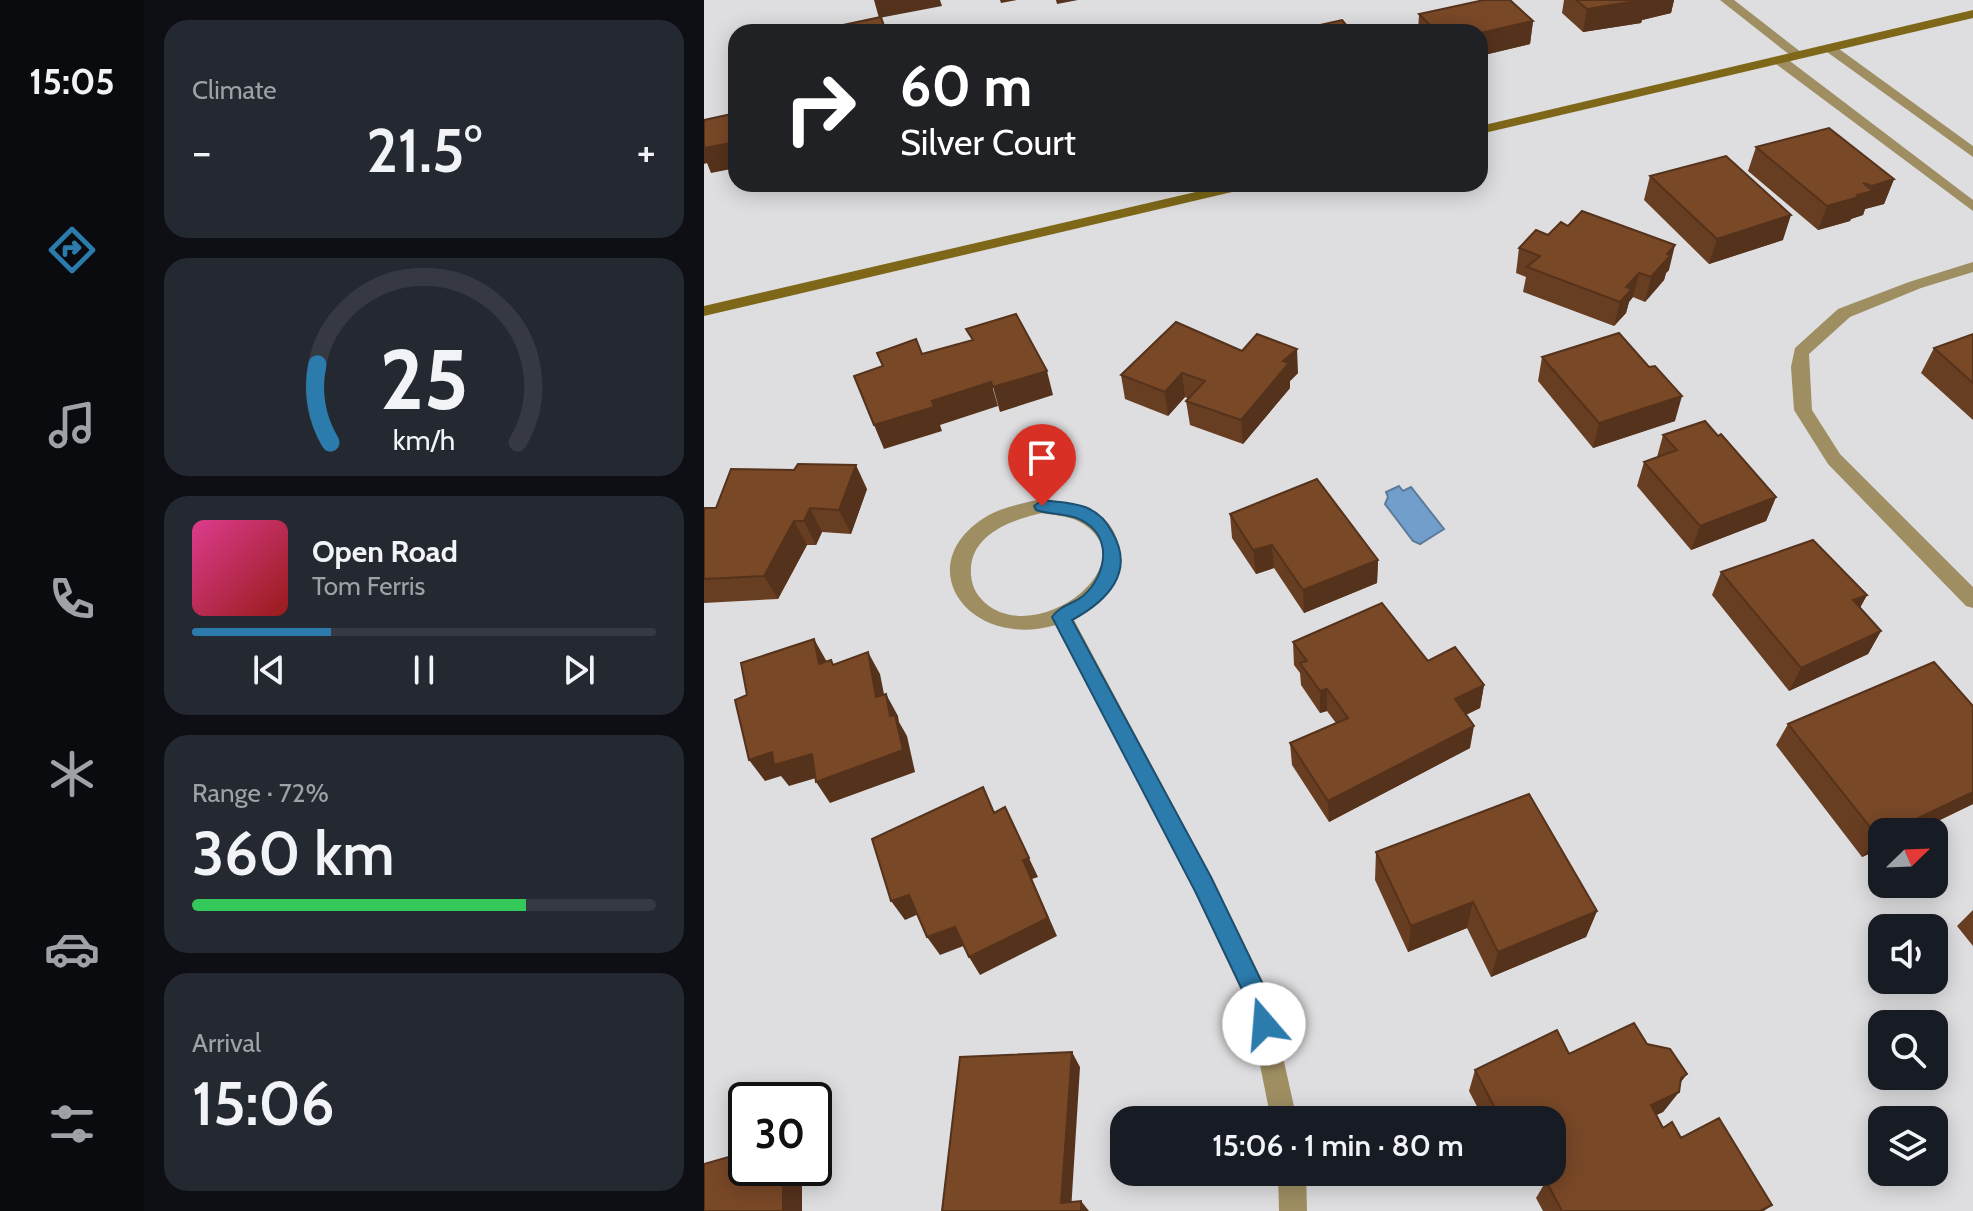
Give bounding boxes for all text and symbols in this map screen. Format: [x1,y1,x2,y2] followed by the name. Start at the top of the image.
[900,52,1032,120] text: 60 m
[768,56,872,160] icon: right
[29,59,115,103] text: 15:05
[192,74,277,106] text: Climate
[366,114,482,187] text: 21.5°
[900,120,1076,164] text: Silver Court
[192,125,211,178] text: −
[637,125,656,178] text: +
[44,222,100,278] icon: directions
[380,329,468,430] text: 25
[44,397,100,453] icon: music
[393,422,455,457] text: km/h
[1008,424,1076,506] pin
[1020,436,1064,480] icon: arrive
[312,533,458,570] text: Open Road
[312,570,425,602] text: Tom Ferris
[44,571,100,627] icon: phone
[247,648,291,692] icon: previous
[402,648,446,692] icon: pause
[557,648,601,692] icon: next
[44,746,100,802] icon: climate
[192,777,329,809] text: Range · 72%
[192,817,395,890] text: 360 km
[1868,818,1948,898] north arrow
[1868,818,1948,1186] map controls
[1868,914,1948,994] button: sound
[44,921,100,977] icon: car
[1222,982,1306,1066] position arrow
[1868,1010,1948,1090] button: search
[192,1027,261,1059] text: Arrival
[192,1067,335,1140] text: 15:06
[728,1082,832,1186] speed limit sign: 30
[44,1096,100,1152] icon: filters
[1868,1106,1948,1186] button: layers
[1212,1127,1464,1164] text: 15:06 · 1 min · 80 m

